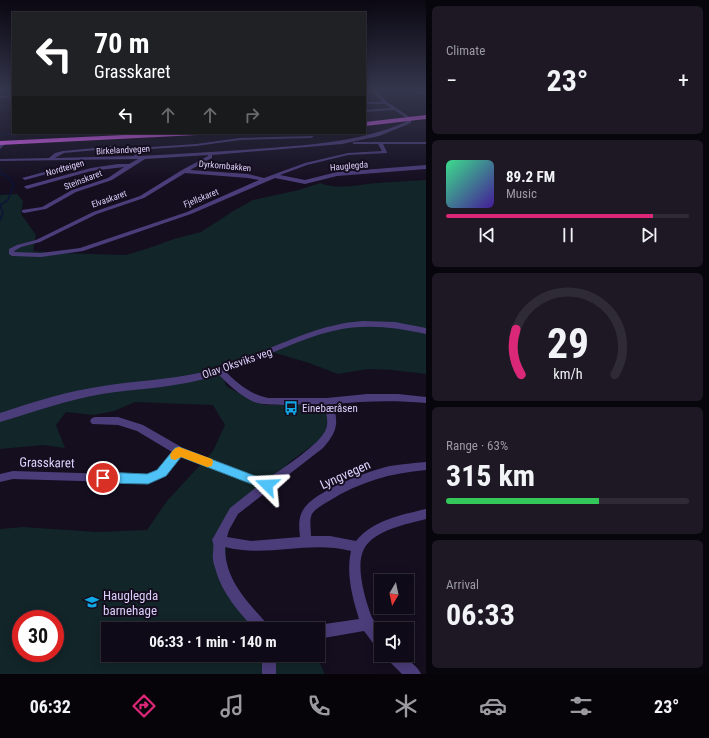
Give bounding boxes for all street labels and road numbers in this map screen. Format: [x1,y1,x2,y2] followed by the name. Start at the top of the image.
[96,144,150,156] street label: Birkelandvegen
[45,158,85,178] street label: Nordteigen
[198,159,252,173] street label: Dyrkornbakken
[330,159,368,173] street label: Hauglegda
[63,168,104,192] street label: Steinskaret
[182,186,220,210] street label: Fjellskaret
[90,188,128,210] street label: Elvaskaret
[200,345,274,382] street label: Olav Oksviks veg
[19,455,75,470] street label: Grasskaret
[318,457,373,492] street label: Lyngvegen

